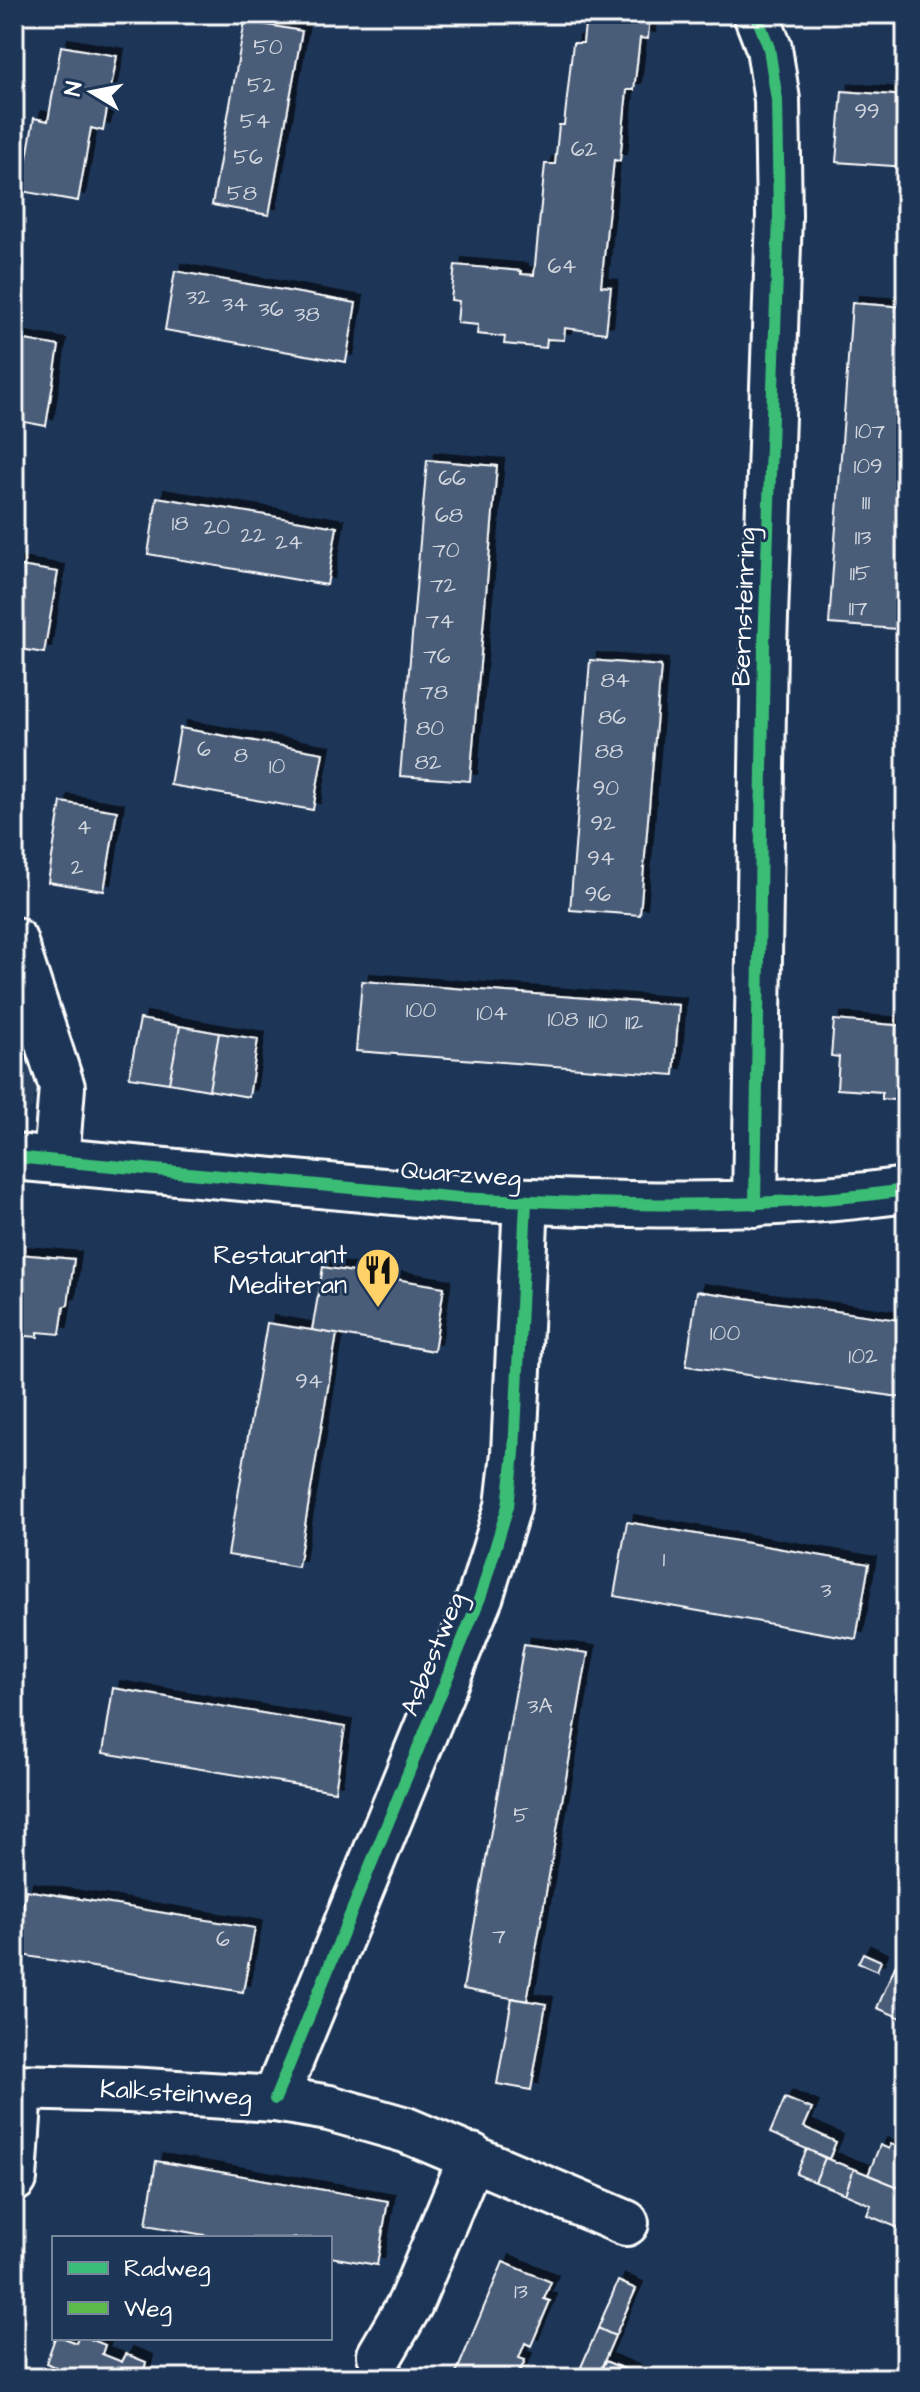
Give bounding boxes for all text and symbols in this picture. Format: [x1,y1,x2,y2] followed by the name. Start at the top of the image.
[253,32,283,63] house number: 50
[52,52,132,132] north arrow
[247,70,275,101] house number: 52
[57,79,90,98] text: N
[854,96,880,127] house number: 99
[240,106,270,137] house number: 54
[571,134,598,165] house number: 62
[233,142,263,173] house number: 56
[227,178,257,209] house number: 58
[548,251,576,282] house number: 64
[186,282,210,313] house number: 32
[222,289,248,320] house number: 34
[259,294,284,325] house number: 36
[294,299,320,330] house number: 38
[855,416,886,447] house number: 107
[853,451,883,482] house number: 109
[438,463,466,494] house number: 66
[862,487,870,518] house number: 111
[435,500,463,531] house number: 68
[171,508,189,539] house number: 18
[204,512,230,543] house number: 20
[240,520,266,551] house number: 22
[855,522,871,553] house number: 113
[275,527,303,558] house number: 24
[723,527,767,687] street label: Bernsteinring
[432,535,460,566] house number: 70
[849,558,871,589] house number: 115
[430,570,456,601] house number: 72
[848,593,868,624] house number: 117
[426,606,454,637] house number: 74
[423,641,451,672] house number: 76
[600,665,630,696] house number: 84
[420,677,448,708] house number: 78
[598,702,626,733] house number: 86
[416,713,444,744] house number: 80
[197,734,211,765] house number: 6
[595,736,623,767] house number: 88
[234,740,248,771] house number: 8
[415,747,442,778] house number: 82
[269,751,285,782] house number: 10
[593,773,619,804] house number: 90
[590,808,616,839] house number: 92
[77,812,92,843] house number: 4
[587,843,615,874] house number: 94
[71,852,84,883] house number: 2
[585,879,611,910] house number: 96
[406,995,436,1026] house number: 100
[476,998,508,1029] house number: 104
[548,1004,578,1035] house number: 108
[588,1006,608,1037] house number: 110
[625,1007,644,1038] house number: 112
[399,1152,522,1198] street label: Quarzweg
[213,1237,347,1303] place label: Restaurant Mediteran
[354,1246,402,1309] restaurant icon: Restaurant Mediteran
[710,1318,740,1349] house number: 100
[848,1341,878,1372] house number: 102
[295,1366,323,1397] house number: 94
[663,1544,666,1575] house number: 1
[820,1575,832,1606] house number: 3
[392,1587,476,1722] street label: Asbestweg
[527,1691,553,1722] house number: 3A
[513,1800,529,1831] house number: 5
[492,1921,506,1952] house number: 7
[216,1924,230,1955] house number: 6
[99,2071,253,2118] street label: Kalksteinweg
[52,2236,332,2340] legend
[124,2252,210,2287] text: Radweg
[514,2276,528,2307] house number: 13
[124,2292,172,2327] text: Weg

